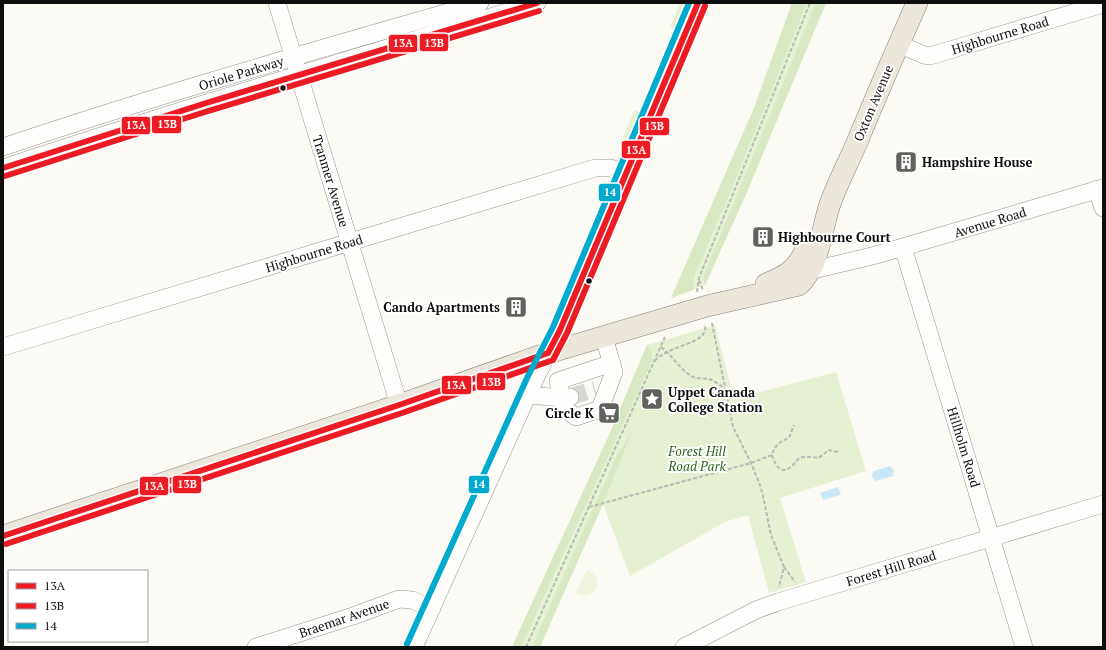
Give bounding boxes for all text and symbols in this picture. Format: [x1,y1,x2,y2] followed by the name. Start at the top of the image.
[949,12,1051,58] street label: Highbourne Road
[419,33,449,52] line badge: 13B
[388,34,418,53] line badge: 13A
[393,36,414,50] text: 13A
[424,36,444,50] text: 13B
[196,51,286,94] street label: Oriole Parkway
[849,62,897,144] street label: Oxton Avenue
[278,83,288,93] unlabelled marker
[151,115,182,134] line badge: 13B
[121,116,151,135] line badge: 13A
[157,117,177,131] text: 13B
[639,117,670,136] line badge: 13B
[126,118,147,132] text: 13A
[644,119,664,133] text: 13B
[308,133,354,229] street label: Tranmer Avenue
[621,140,651,159] line badge: 13A
[626,143,647,157] text: 13A
[893,149,919,175] building icon: Hampshire House
[922,153,1032,171] place label: Hampshire House
[598,183,621,202] line badge: 14
[604,185,617,199] text: 14
[952,202,1028,242] street label: Avenue Road
[750,224,776,250] building icon: Highbourne Court
[778,228,891,246] place label: Highbourne Court
[263,230,365,276] street label: Highbourne Road
[584,276,594,286] unlabelled marker
[503,294,529,320] building icon: Cando Apartments
[383,298,500,316] place label: Cando Apartments
[476,372,506,391] line badge: 13B
[441,375,472,395] line badge: 13A
[481,375,501,389] text: 13B
[446,378,467,392] text: 13A
[668,383,763,416] place label: Uppet Canada College Station
[639,386,665,412] place icon: Uppet Canada College Station
[596,400,622,426] supermarket icon: Circle K
[545,404,595,422] place label: Circle K
[943,405,985,489] street label: Hillholm Road
[667,442,726,475] park label: Forest Hill Road Park
[172,475,202,494] line badge: 13B
[468,475,490,494] line badge: 14
[139,476,169,496] line badge: 13A
[177,477,197,491] text: 13B
[473,477,486,491] text: 14
[144,479,165,493] text: 13A
[844,546,938,590] street label: Forest Hill Road
[8,570,148,642] legend
[44,578,66,593] text: 13A
[296,594,392,642] street label: Braemar Avenue
[44,598,64,613] text: 13B
[44,618,57,633] text: 14

